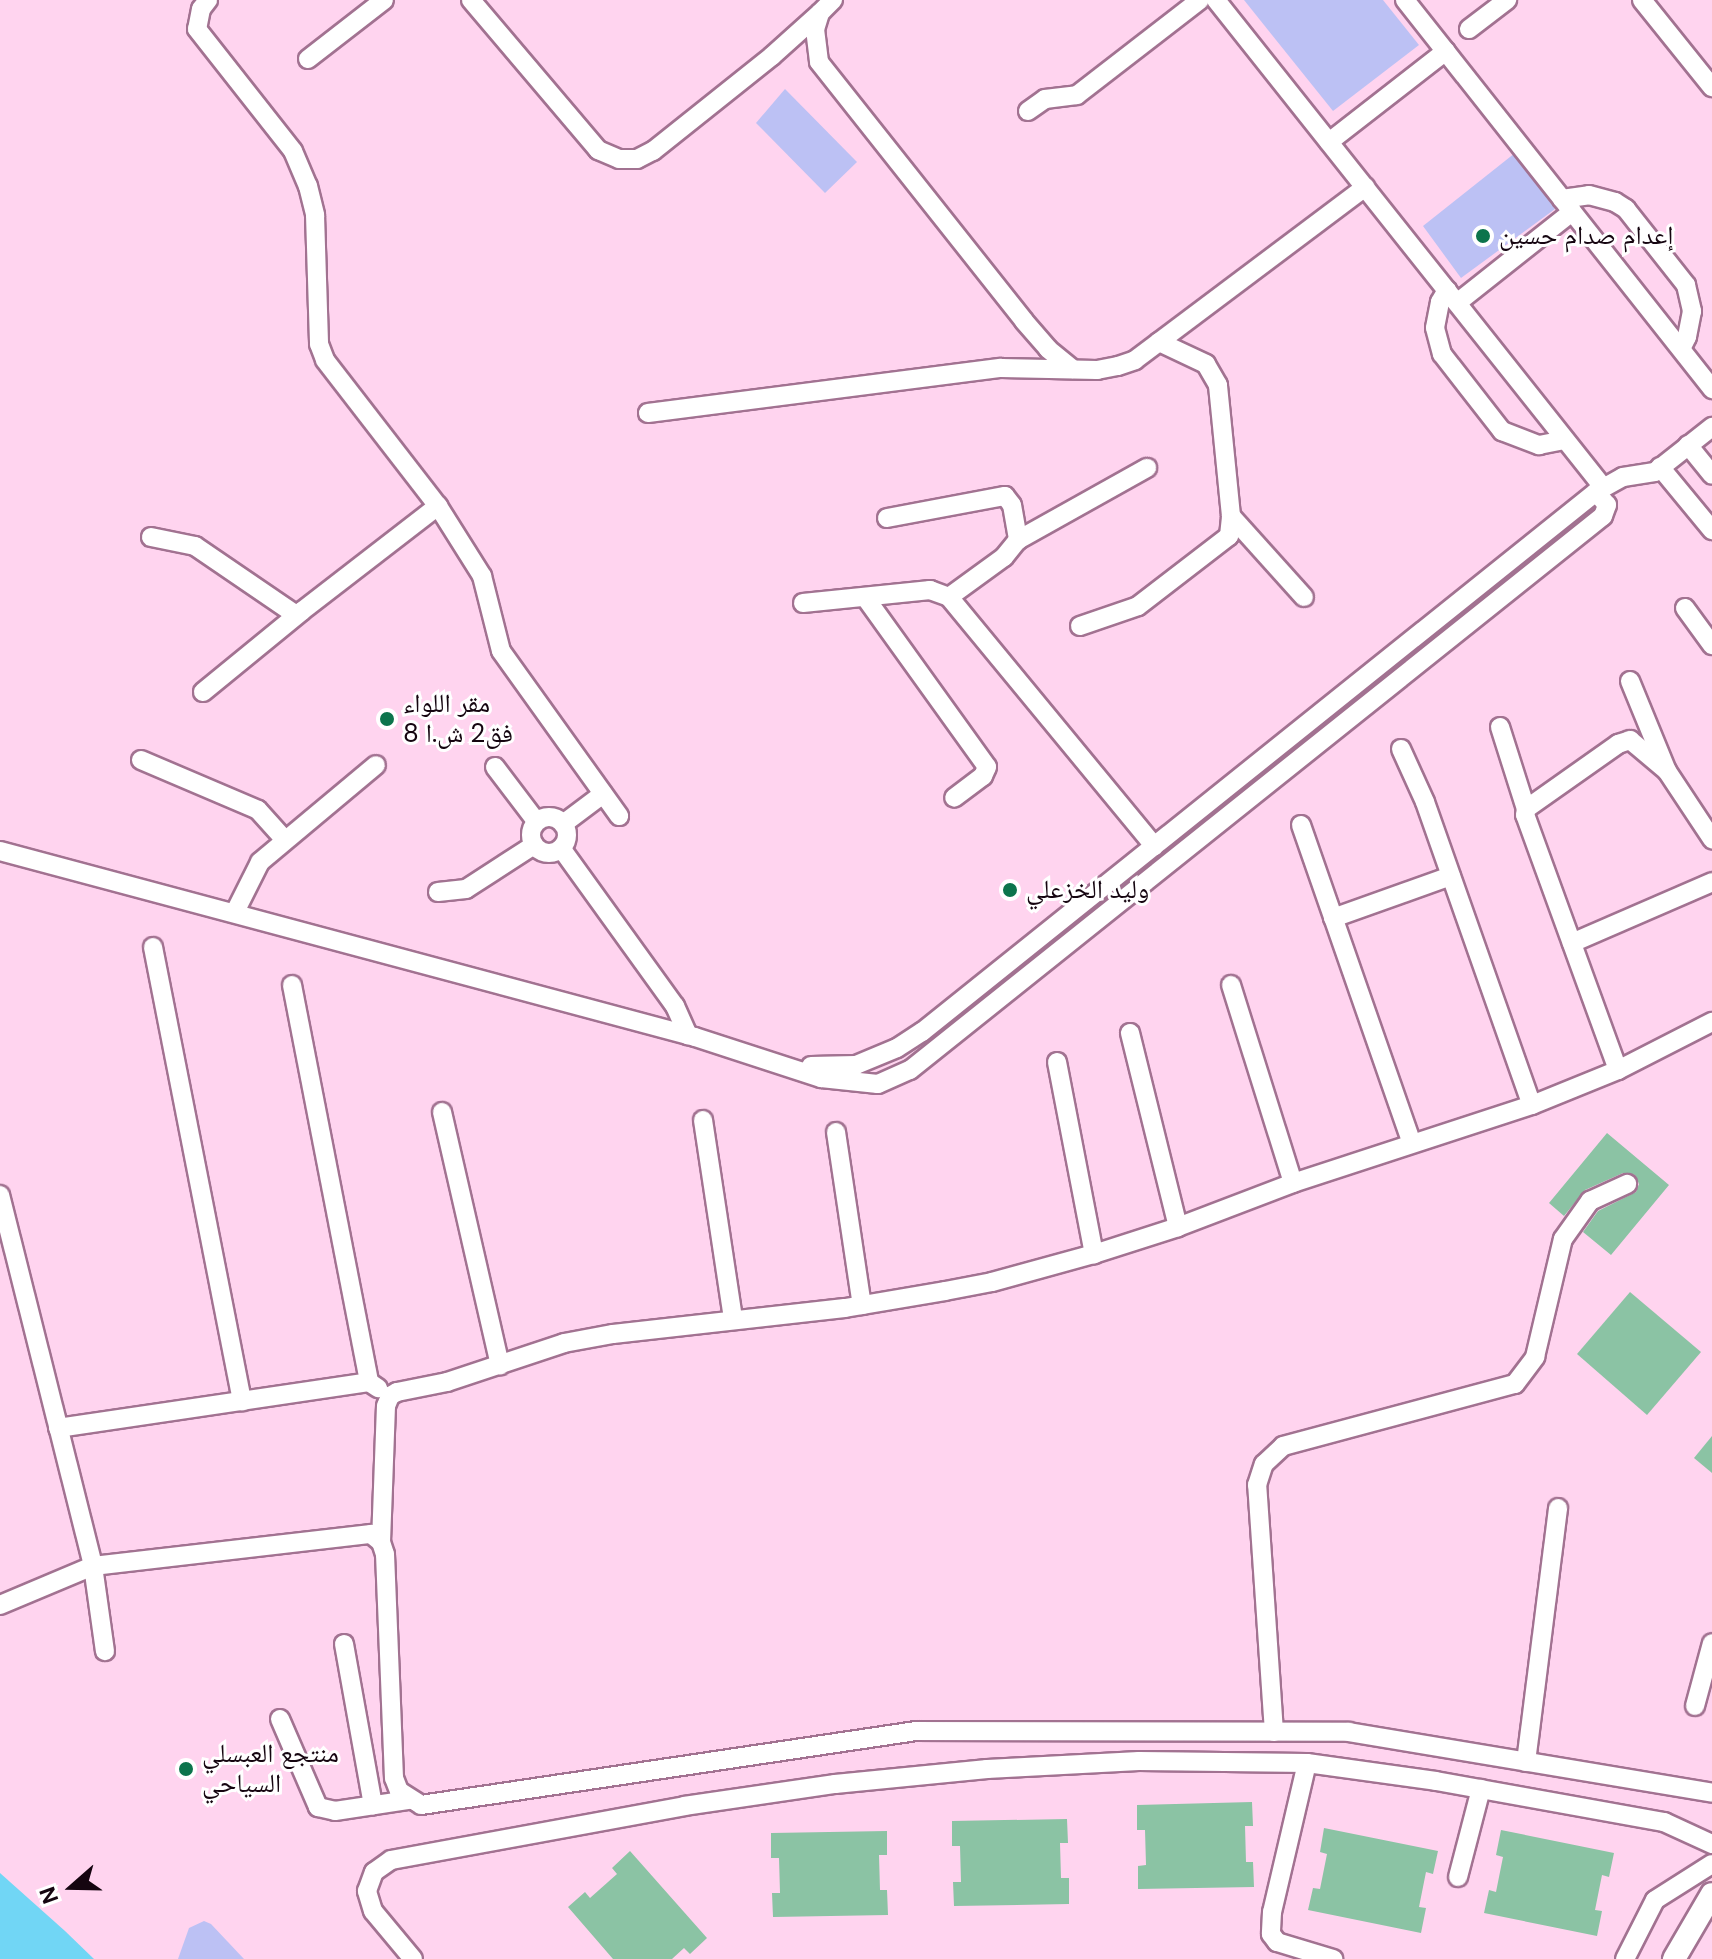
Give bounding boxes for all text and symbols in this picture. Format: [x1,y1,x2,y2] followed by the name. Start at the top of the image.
[1499,220,1673,252] place label: إعدام صدام حسين
[1474,227,1492,245] marker: إعدام صدام حسين
[403,688,513,750] place label: مقر اللواء 8 فق2 ش.ا
[378,710,396,728] marker: مقر اللواء 8 فق2 ش.ا
[1026,874,1149,906] place label: وليد الخزعلي
[1001,881,1019,899] marker: وليد الخزعلي
[202,1738,339,1800] place label: منتجع العبسلي السياحي
[177,1760,195,1778] marker: منتجع العبسلي السياحي
[32,1847,112,1927] north arrow
[33,1883,65,1908] text: N

